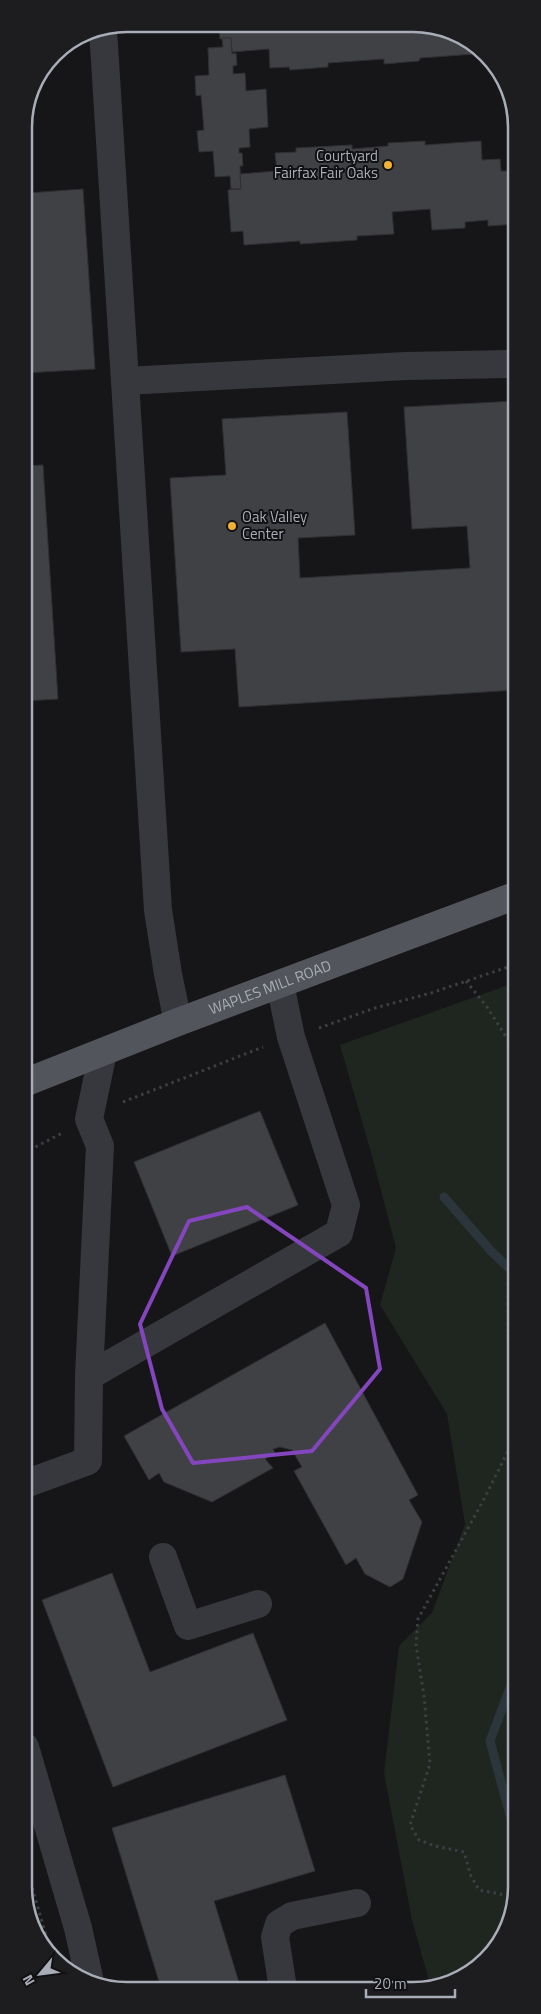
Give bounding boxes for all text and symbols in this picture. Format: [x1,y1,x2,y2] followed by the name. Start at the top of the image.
[274,144,378,184] place label: Courtyard Fairfax Fair Oaks
[382,159,394,171] marker: Courtyard Fairfax Fair Oaks
[242,505,307,545] place label: Oak Valley Center
[226,520,238,532] marker: Oak Valley Center
[205,954,335,1020] street label: WAPLES MILL ROAD
[15,1949,65,1999] north arrow
[366,1966,455,1998] scale bar
[17,1971,40,1990] text: N
[374,1972,407,1995] text: 20 m

